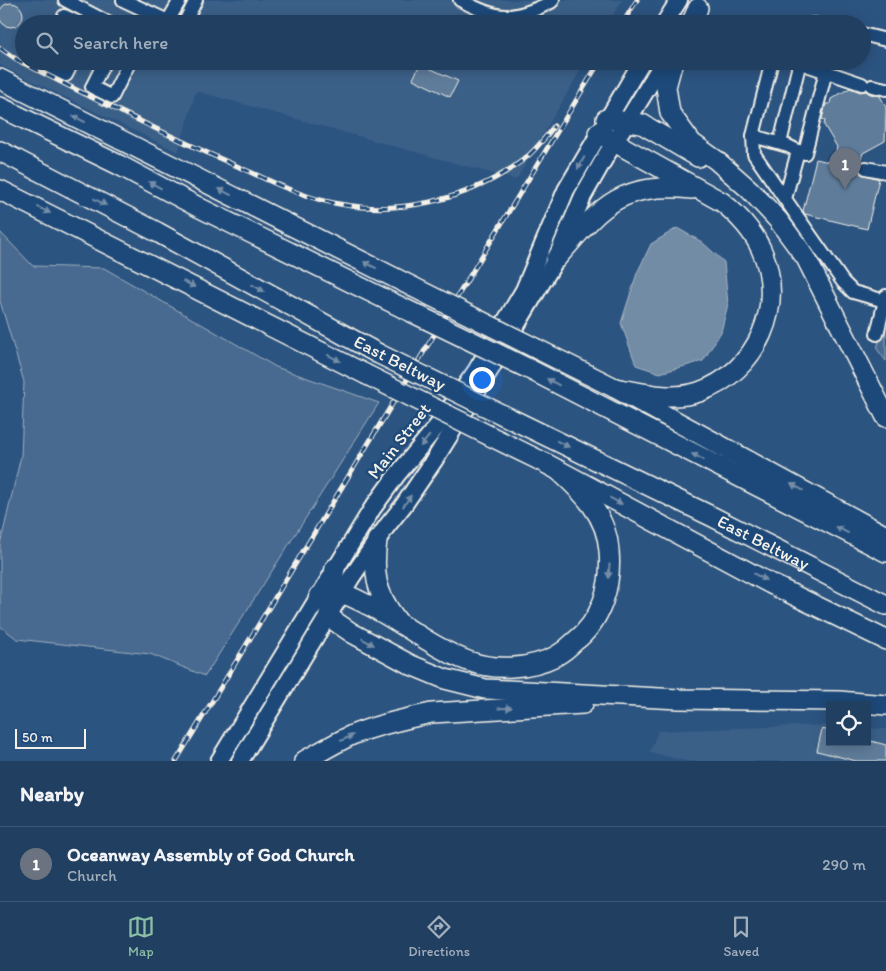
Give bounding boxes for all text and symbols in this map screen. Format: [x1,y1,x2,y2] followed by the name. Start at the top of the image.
[15,15,871,70] search box
[33,29,61,57] icon: search
[73,31,168,54] text: Search here
[72,115,87,123] one-way arrow
[829,148,861,189] pin: 1
[577,156,585,171] one-way arrow
[148,180,162,189] one-way arrow
[218,188,232,196] one-way arrow
[93,198,107,206] one-way arrow
[37,206,51,214] one-way arrow
[363,261,377,269] one-way arrow
[182,280,196,288] one-way arrow
[251,284,266,292] one-way arrow
[350,330,450,396] street label: East Beltway
[326,354,341,362] one-way arrow
[469,367,495,393] your location
[546,378,561,386] one-way arrow
[363,398,436,483] street label: Main Street
[419,434,430,447] one-way arrow
[555,440,570,448] one-way arrow
[690,453,705,461] one-way arrow
[790,483,804,491] one-way arrow
[402,494,412,508] one-way arrow
[609,497,624,505] one-way arrow
[714,510,814,575] street label: East Beltway
[835,526,850,534] one-way arrow
[605,563,613,579] one-way arrow
[753,573,767,581] one-way arrow
[361,638,376,646] one-way arrow
[826,701,871,746] map controls
[826,701,871,746] button: locate
[497,704,513,712] one-way arrow
[15,726,86,749] scale bar
[22,729,53,746] text: 50 m
[340,734,354,742] one-way arrow
[20,781,84,806] text: Nearby
[67,843,354,866] text: Oceanway Assembly of God Church
[32,855,40,874] text: 1
[822,855,866,874] text: 290 m
[67,866,117,885] text: Church
[127,913,155,960] tab: Map
[408,913,470,960] tab: Directions
[723,913,759,960] tab: Saved

